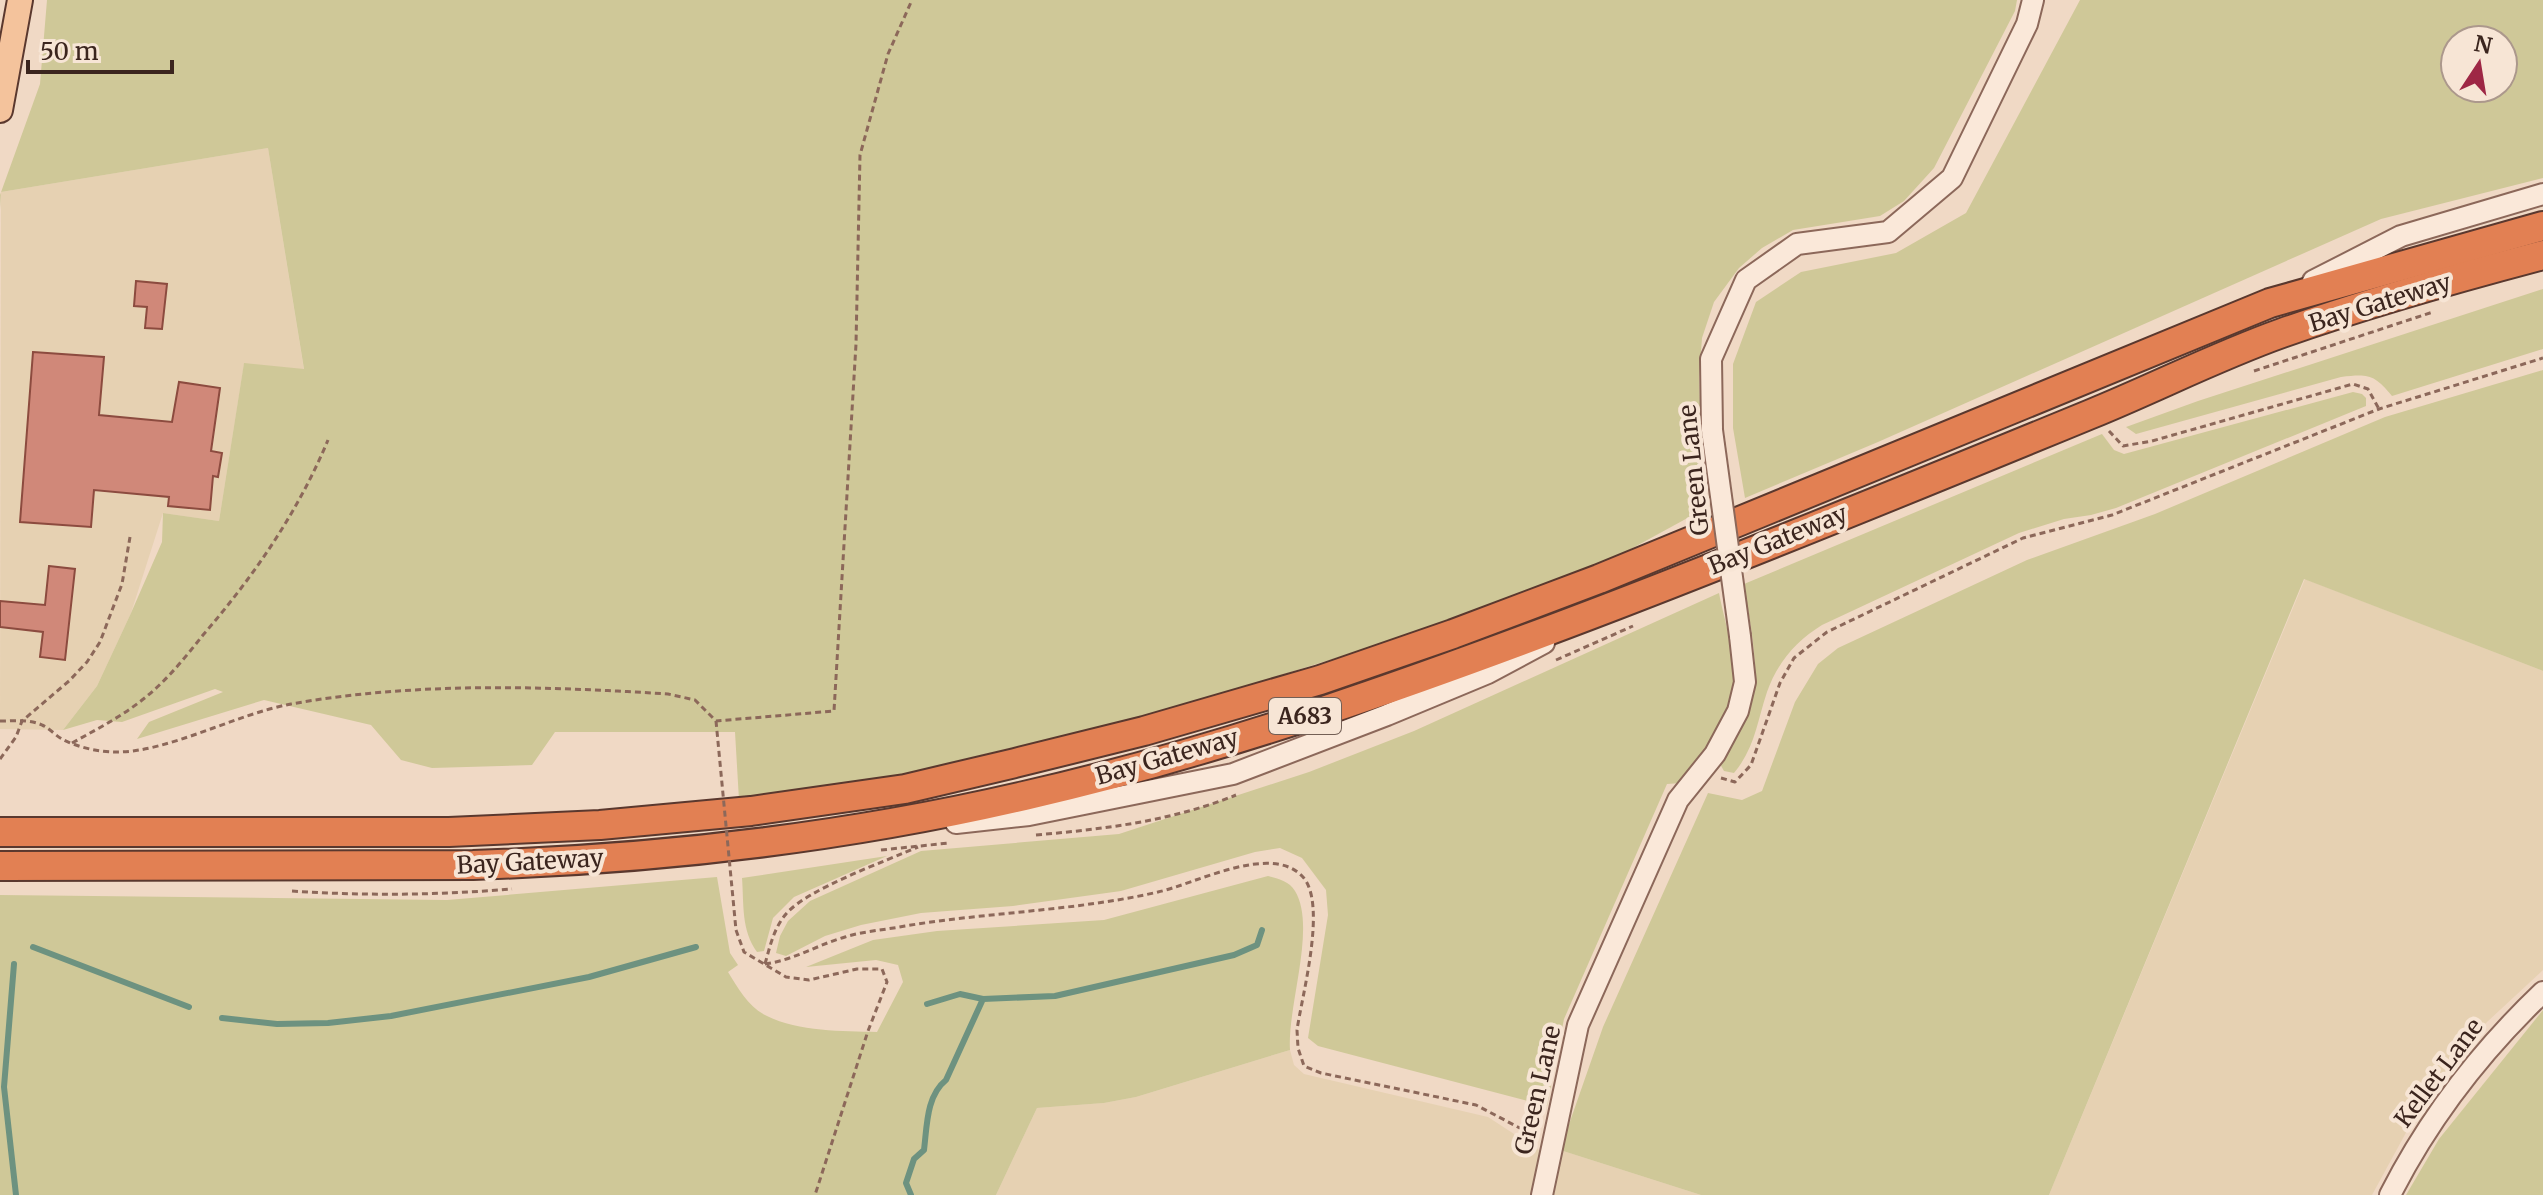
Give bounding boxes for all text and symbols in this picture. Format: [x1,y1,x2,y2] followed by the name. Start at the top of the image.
[28,24,172,74] scale bar
[2439,24,2519,104] north arrow
[2472,29,2495,60] text: N
[40,36,99,67] text: 50 m
[2305,266,2455,339] street label: Bay Gateway
[1671,403,1716,537] street label: Green Lane
[1704,498,1852,581] street label: Bay Gateway
[1269,698,1341,734] road number: A683
[1092,721,1242,792] street label: Bay Gateway
[456,842,604,881] street label: Bay Gateway
[2388,1012,2490,1133] street label: Kellet Lane
[1508,1022,1567,1157] street label: Green Lane

